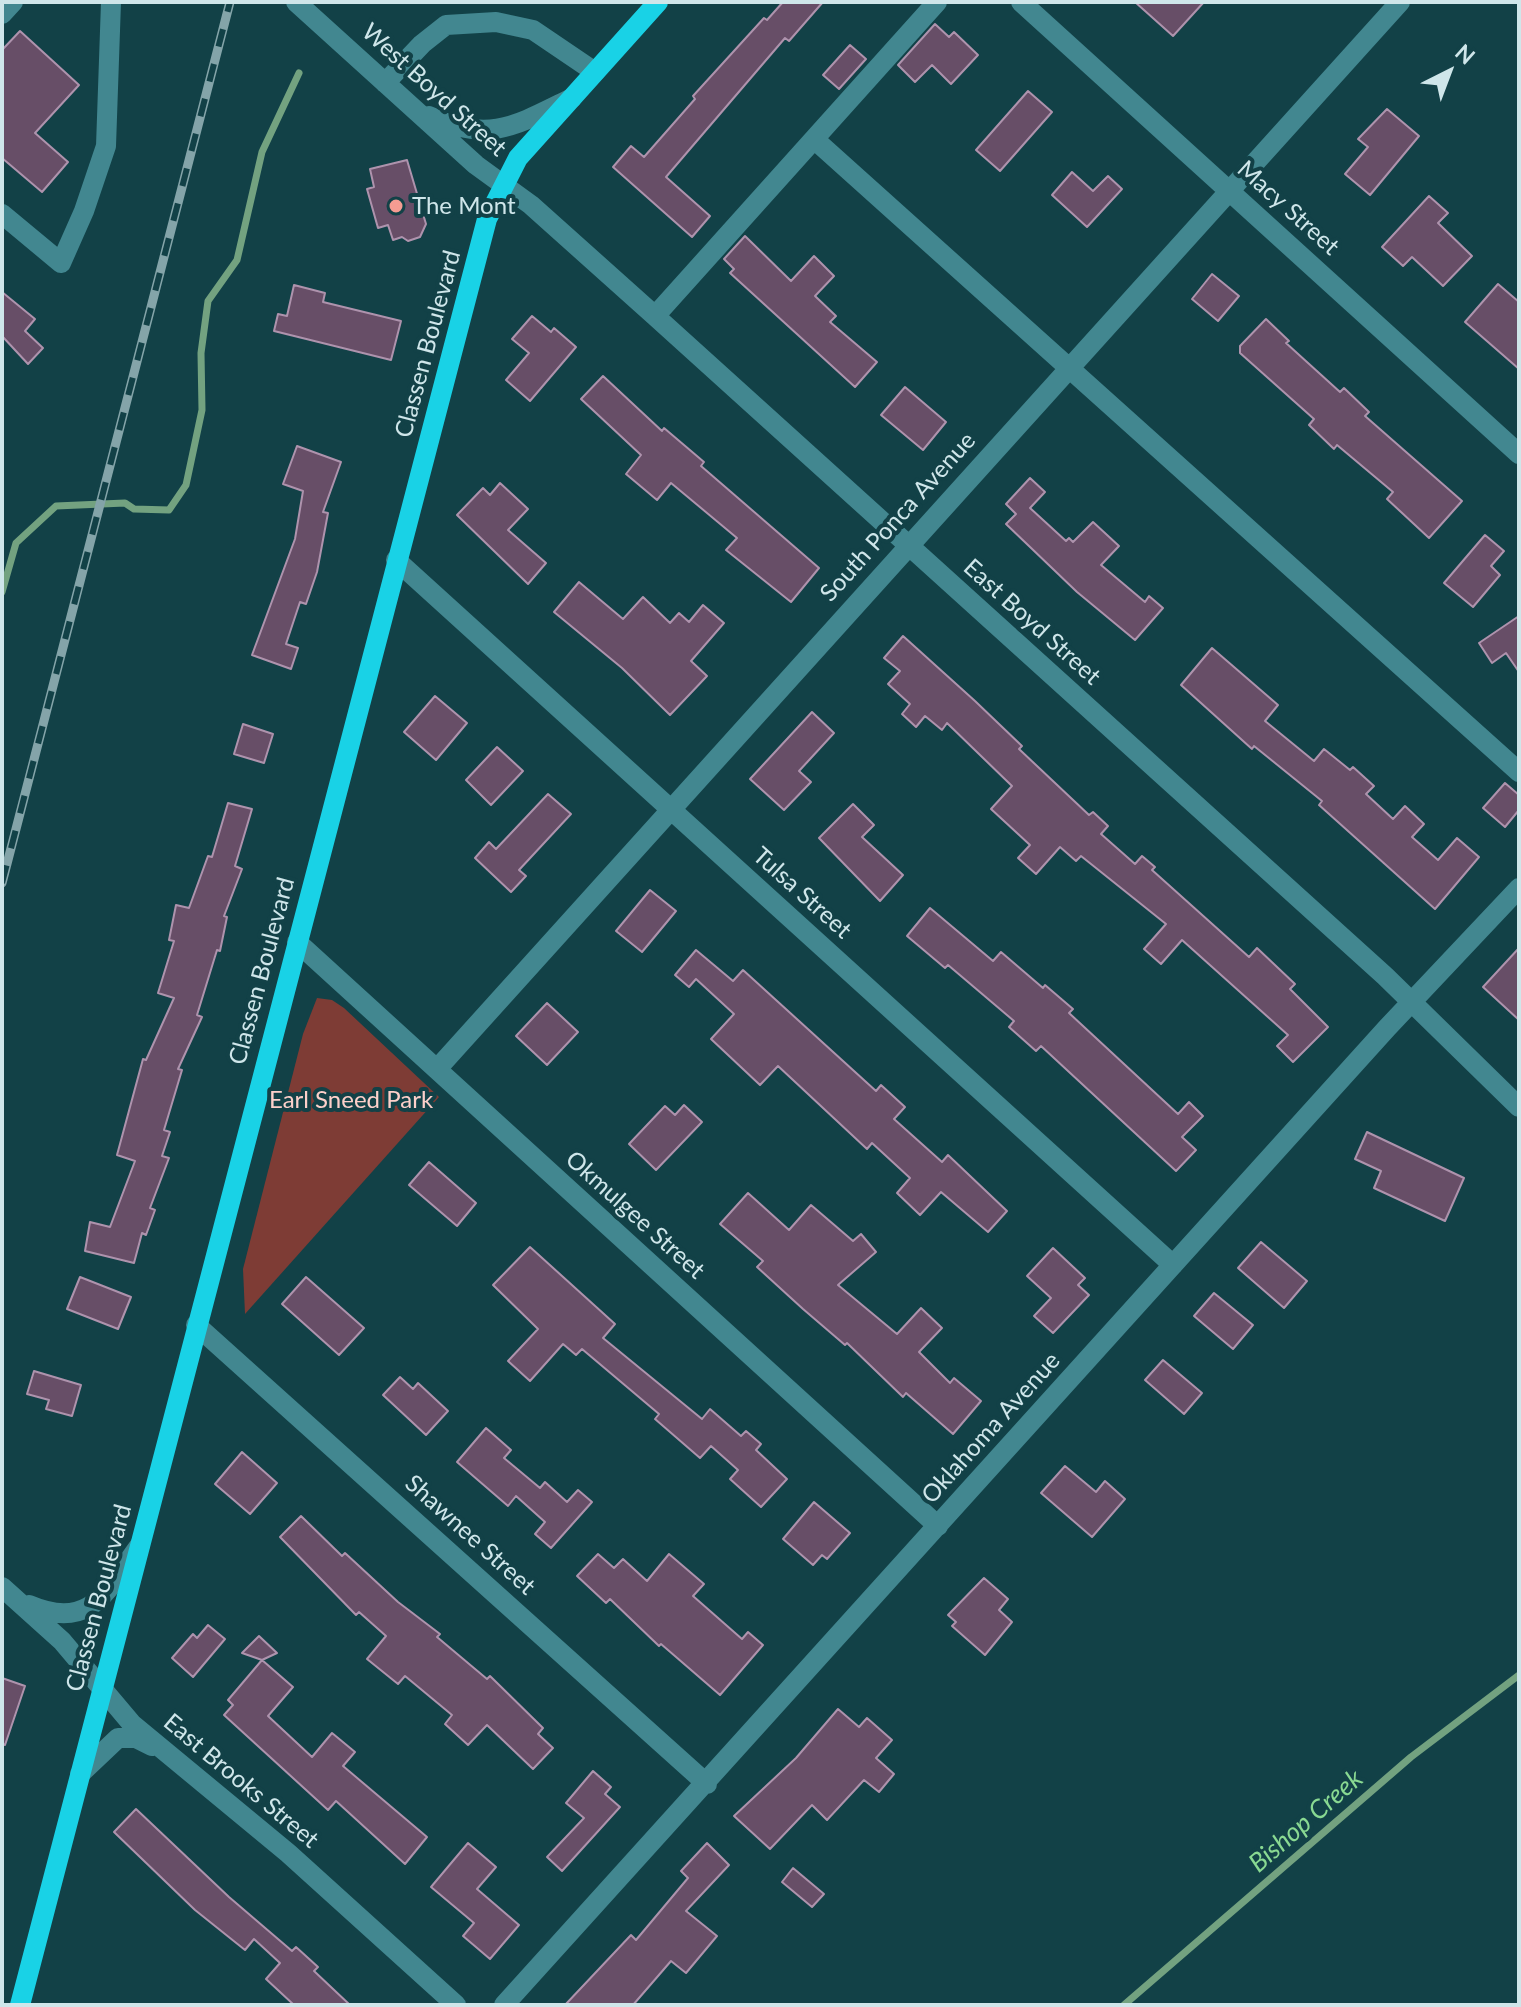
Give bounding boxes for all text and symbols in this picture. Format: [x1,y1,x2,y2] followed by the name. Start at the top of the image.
[356,18,512,162] street label: West Boyd Street
[1409,32,1489,112] north arrow
[1450,38,1481,69] text: N
[1231,155,1345,261] street label: Macy Street
[412,192,516,220] place label: The Mont
[387,197,405,215] marker: The Mont
[389,247,467,441] street label: Classen Boulevard
[814,426,982,608] street label: South Ponca Avenue
[958,553,1106,691] street label: East Boyd Street
[747,841,857,945] street label: Tulsa Street
[223,874,301,1068] street label: Classen Boulevard
[269,1086,433,1114] park label: Earl Sneed Park
[560,1145,710,1285] street label: Okmulgee Street
[916,1347,1066,1509] street label: Oklahoma Avenue
[399,1469,541,1601] street label: Shawnee Street
[60,1501,138,1695] street label: Classen Boulevard
[158,1708,324,1854] street label: East Brooks Street
[1243,1763,1369,1879] water label: Bishop Creek

